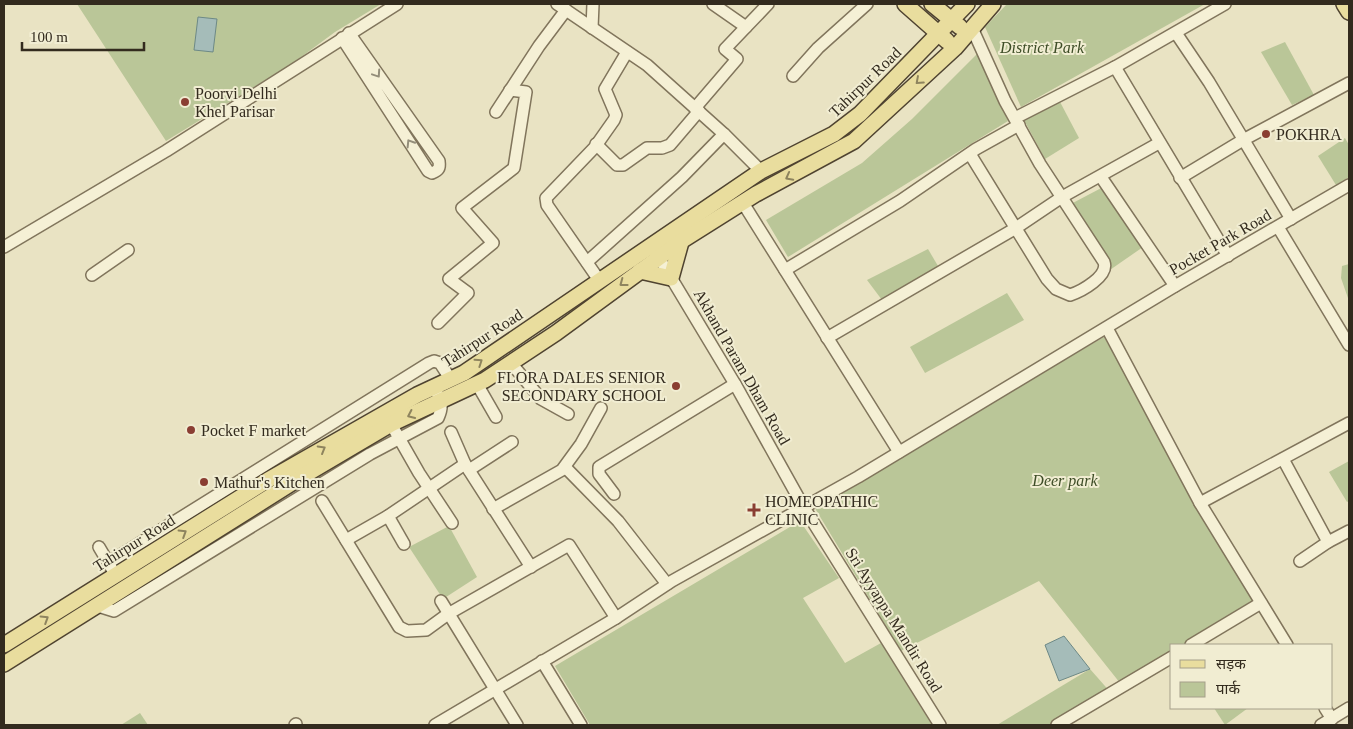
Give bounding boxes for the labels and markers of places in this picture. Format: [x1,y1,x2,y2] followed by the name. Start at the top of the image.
[195,85,278,120] place label: Poorvi Delhi Khel Parisar
[179,96,191,108] marker: Poorvi Delhi Khel Parisar
[1276,126,1342,143] place label: POKHRA
[1260,128,1272,140] marker: POKHRA
[497,369,666,404] place label: FLORA DALES SENIOR SECONDARY SCHOOL
[670,380,682,392] marker: FLORA DALES SENIOR SECONDARY SCHOOL
[201,422,306,439] place label: Pocket F market
[185,424,197,436] marker: Pocket F market
[214,474,325,491] place label: Mathur's Kitchen
[198,476,210,488] marker: Mathur's Kitchen
[765,493,878,528] place label: HOMEOPATHIC CLINIC
[747,503,761,517] marker: HOMEOPATHIC CLINIC

